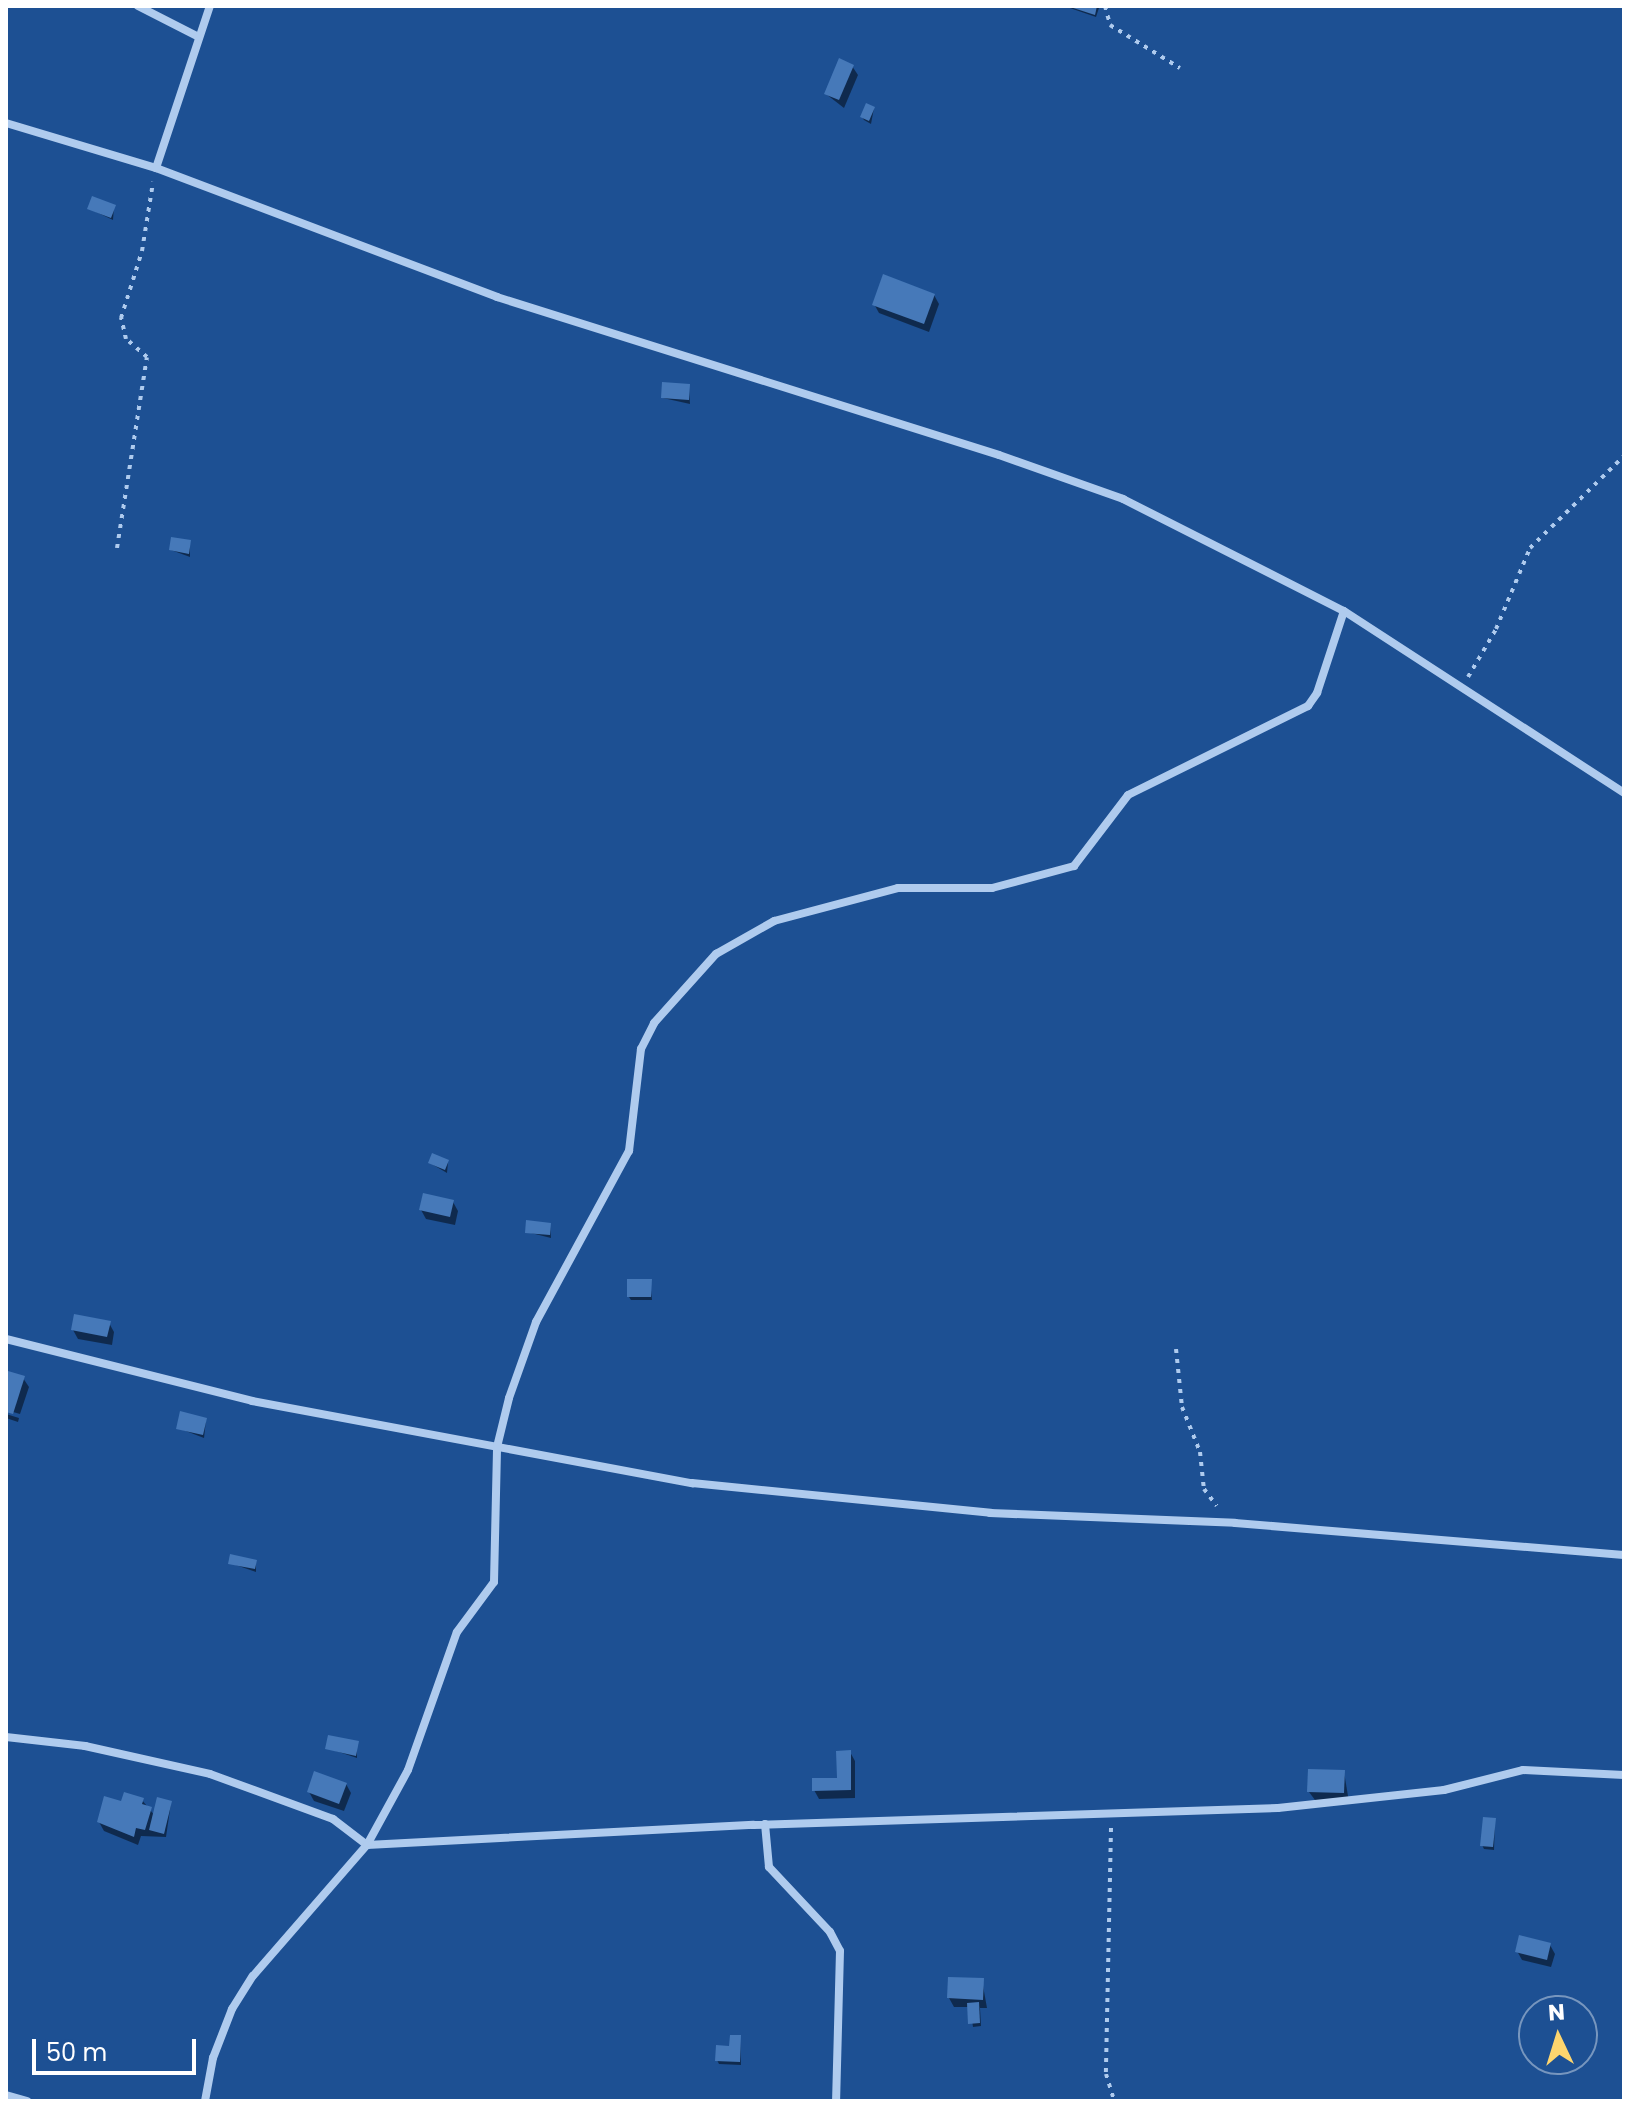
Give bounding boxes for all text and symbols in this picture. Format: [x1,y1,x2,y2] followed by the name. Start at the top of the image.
[1518,1995,1598,2075] north arrow
[1547,1997,1566,2029] text: N
[36,2023,200,2073] scale bar
[46,2036,107,2069] text: 50 m

